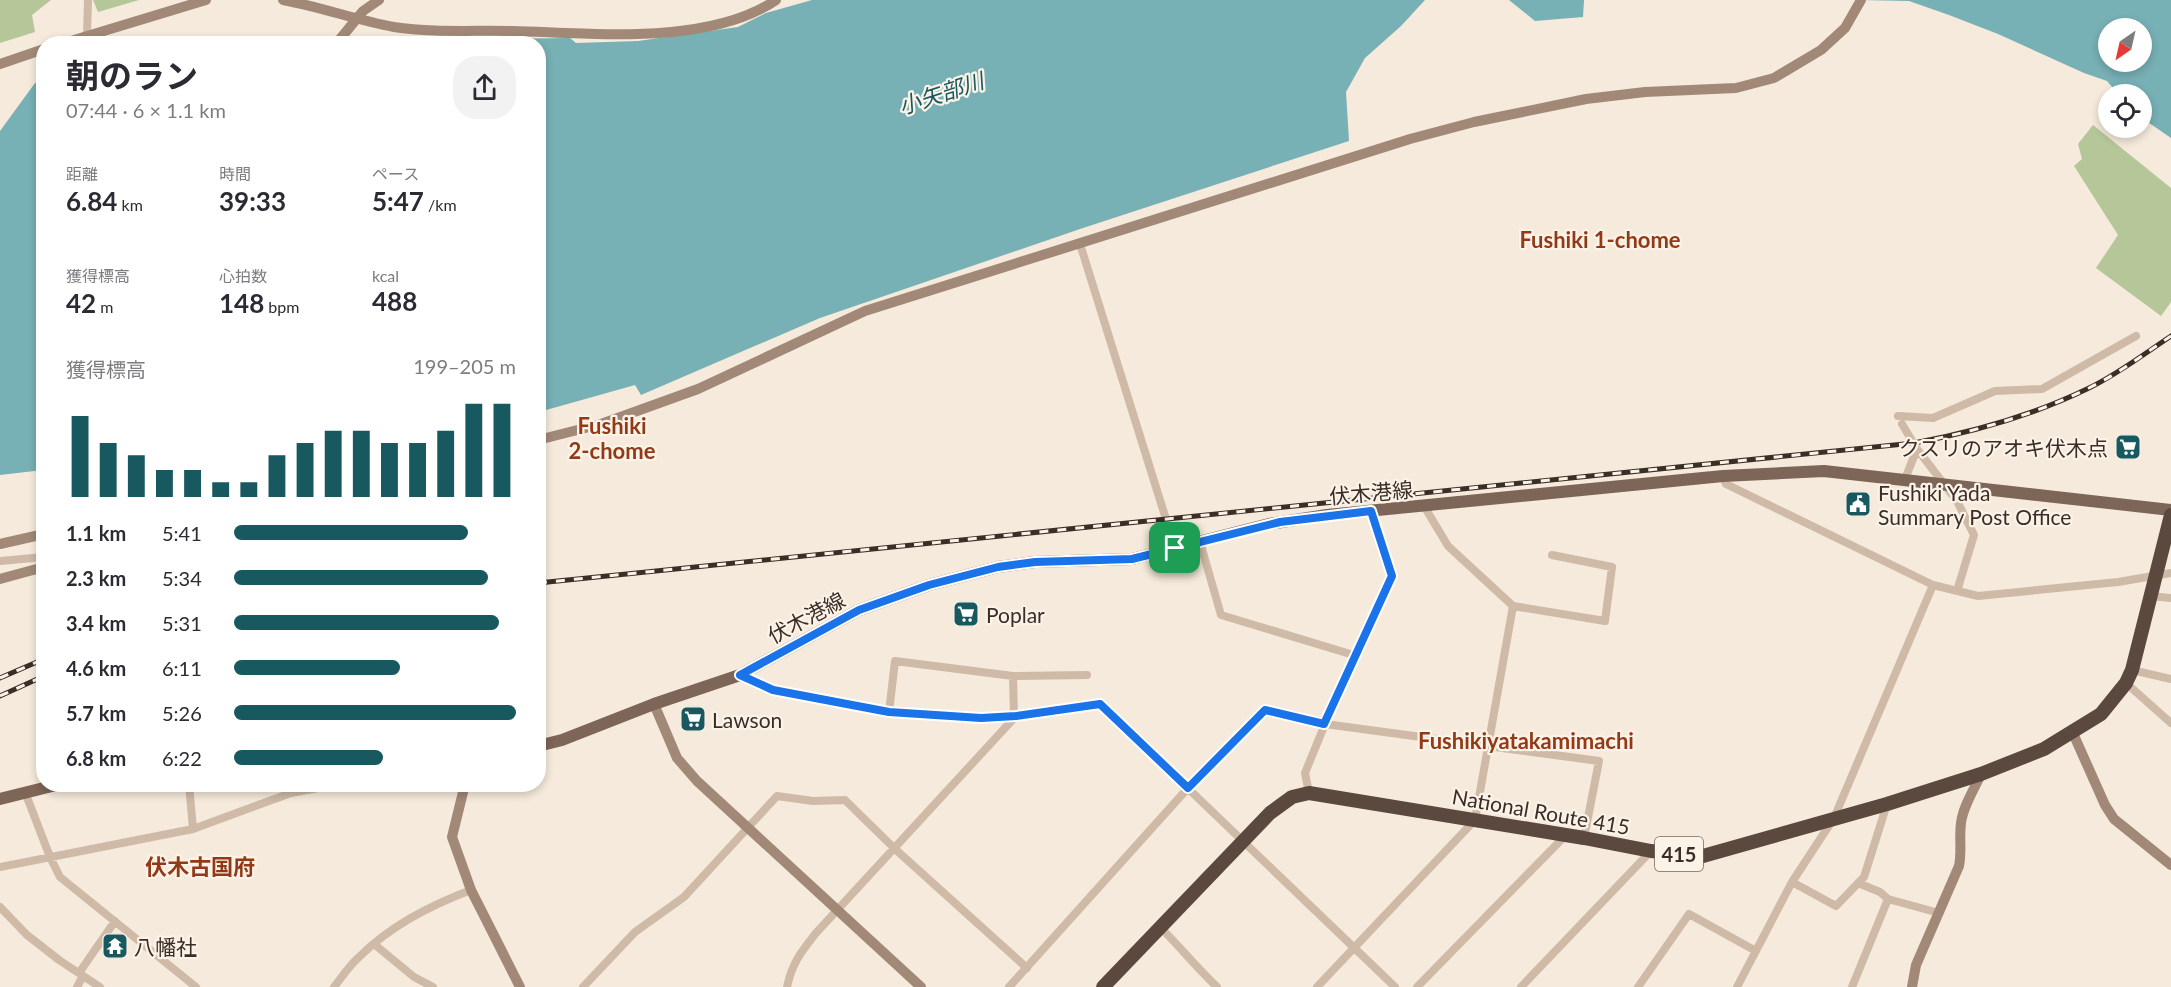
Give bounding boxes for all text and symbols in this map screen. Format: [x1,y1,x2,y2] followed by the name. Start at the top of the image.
[2098,18,2152,72] north arrow
[2098,18,2152,138] map controls
[66,55,198,95] text: 朝のラン
[453,56,516,119] button: share
[895,66,989,119] water label: 小矢部川
[2098,84,2152,138] button: locate
[66,98,226,122] text: 07:44 · 6 × 1.1 km
[66,164,98,183] text: 距離
[219,164,251,183] text: 時間
[372,164,419,183] text: ペース
[66,185,117,217] text: 6.84
[219,185,286,217] text: 39:33
[372,185,424,217] text: 5:47
[117,195,143,214] text: km
[424,195,457,214] text: /km
[1519,226,1681,253] district label: Fushiki 1-chome
[66,266,130,285] text: 獲得標高
[219,266,267,285] text: 心拍数
[372,266,399,285] text: kcal
[372,285,417,317] text: 488
[66,287,96,319] text: 42
[219,287,264,319] text: 148
[96,297,113,316] text: m
[264,297,299,316] text: bpm
[413,354,516,378] text: 199–205 m
[66,357,146,381] text: 獲得標高
[569,412,656,464] district label: Fushiki 2-chome
[2113,432,2143,462] supermarket icon: クスリのアオキ伏木点
[1899,435,2108,460] place label: クスリのアオキ伏木点
[1328,476,1414,508] street label: 伏木港線
[1878,480,2071,529] place label: Fushiki Yada Summary Post Office
[1843,489,1873,519] public building icon: Fushiki Yada Summary Post Office
[66,521,126,545] text: 1.1 km
[162,521,202,545] text: 5:41
[1149,522,1200,573] pin
[1158,531,1191,564] icon: arrive
[66,566,126,590] text: 2.3 km
[162,566,202,590] text: 5:34
[763,586,849,648] street label: 伏木港線
[951,599,981,629] supermarket icon: Poplar
[986,602,1045,627] place label: Poplar
[66,611,126,635] text: 3.4 km
[162,611,202,635] text: 5:31
[66,656,126,680] text: 4.6 km
[162,656,202,680] text: 6:11
[66,701,126,725] text: 5.7 km
[162,701,202,725] text: 5:26
[678,704,708,734] supermarket icon: Lawson
[712,707,782,732] place label: Lawson
[1418,727,1634,754] district label: Fushikiyatakamimachi
[66,746,126,770] text: 6.8 km
[162,746,202,770] text: 6:22
[1450,783,1632,839] street label: National Route 415
[1655,837,1703,871] road number: 415
[145,853,255,880] district label: 伏木古国府
[100,931,130,961] temple icon: 八幡社
[134,934,197,959] place label: 八幡社

